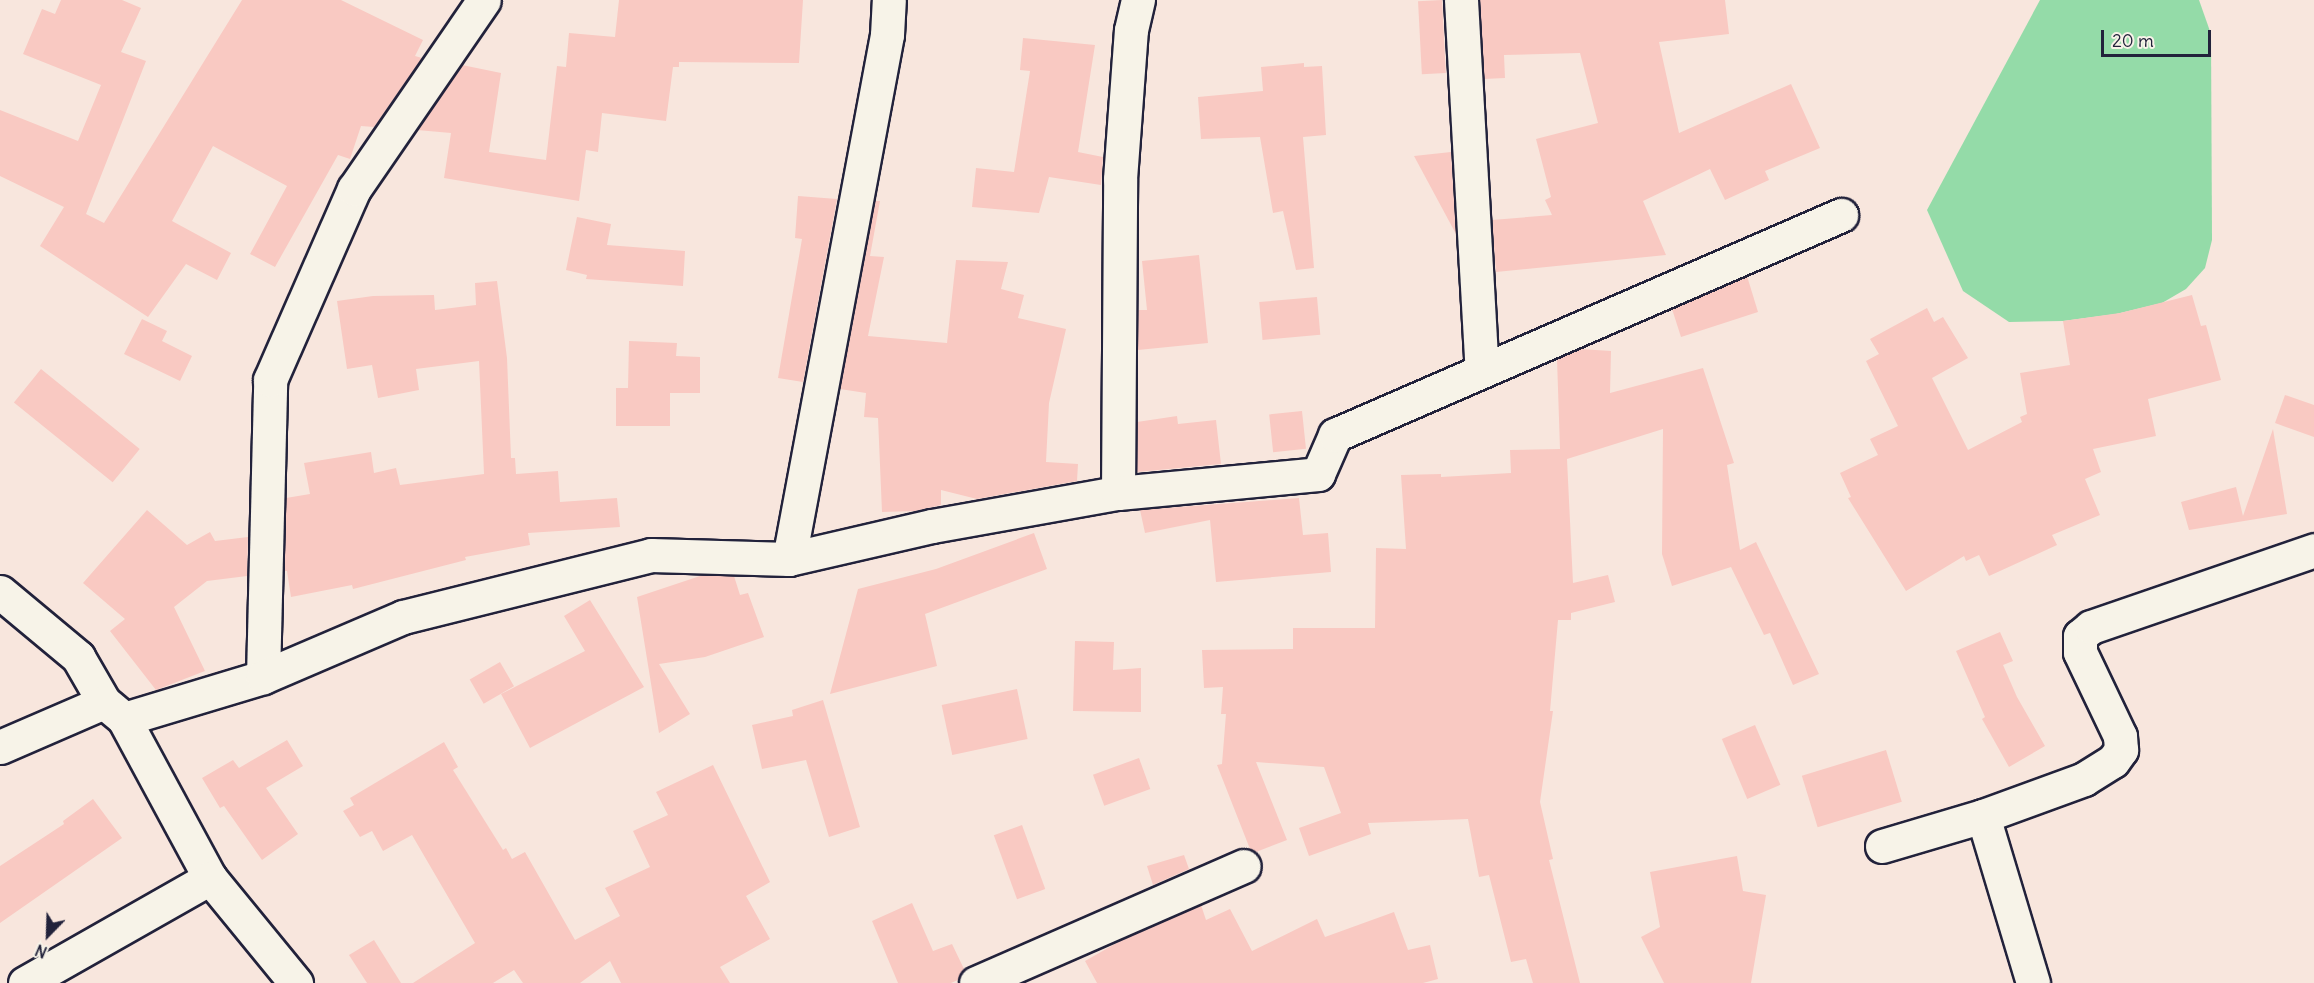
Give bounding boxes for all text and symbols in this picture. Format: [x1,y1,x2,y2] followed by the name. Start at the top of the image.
[2104,18,2214,56] scale bar
[2112,29,2154,52] text: 20 m
[18,905,78,965] north arrow
[32,940,50,963] text: N

